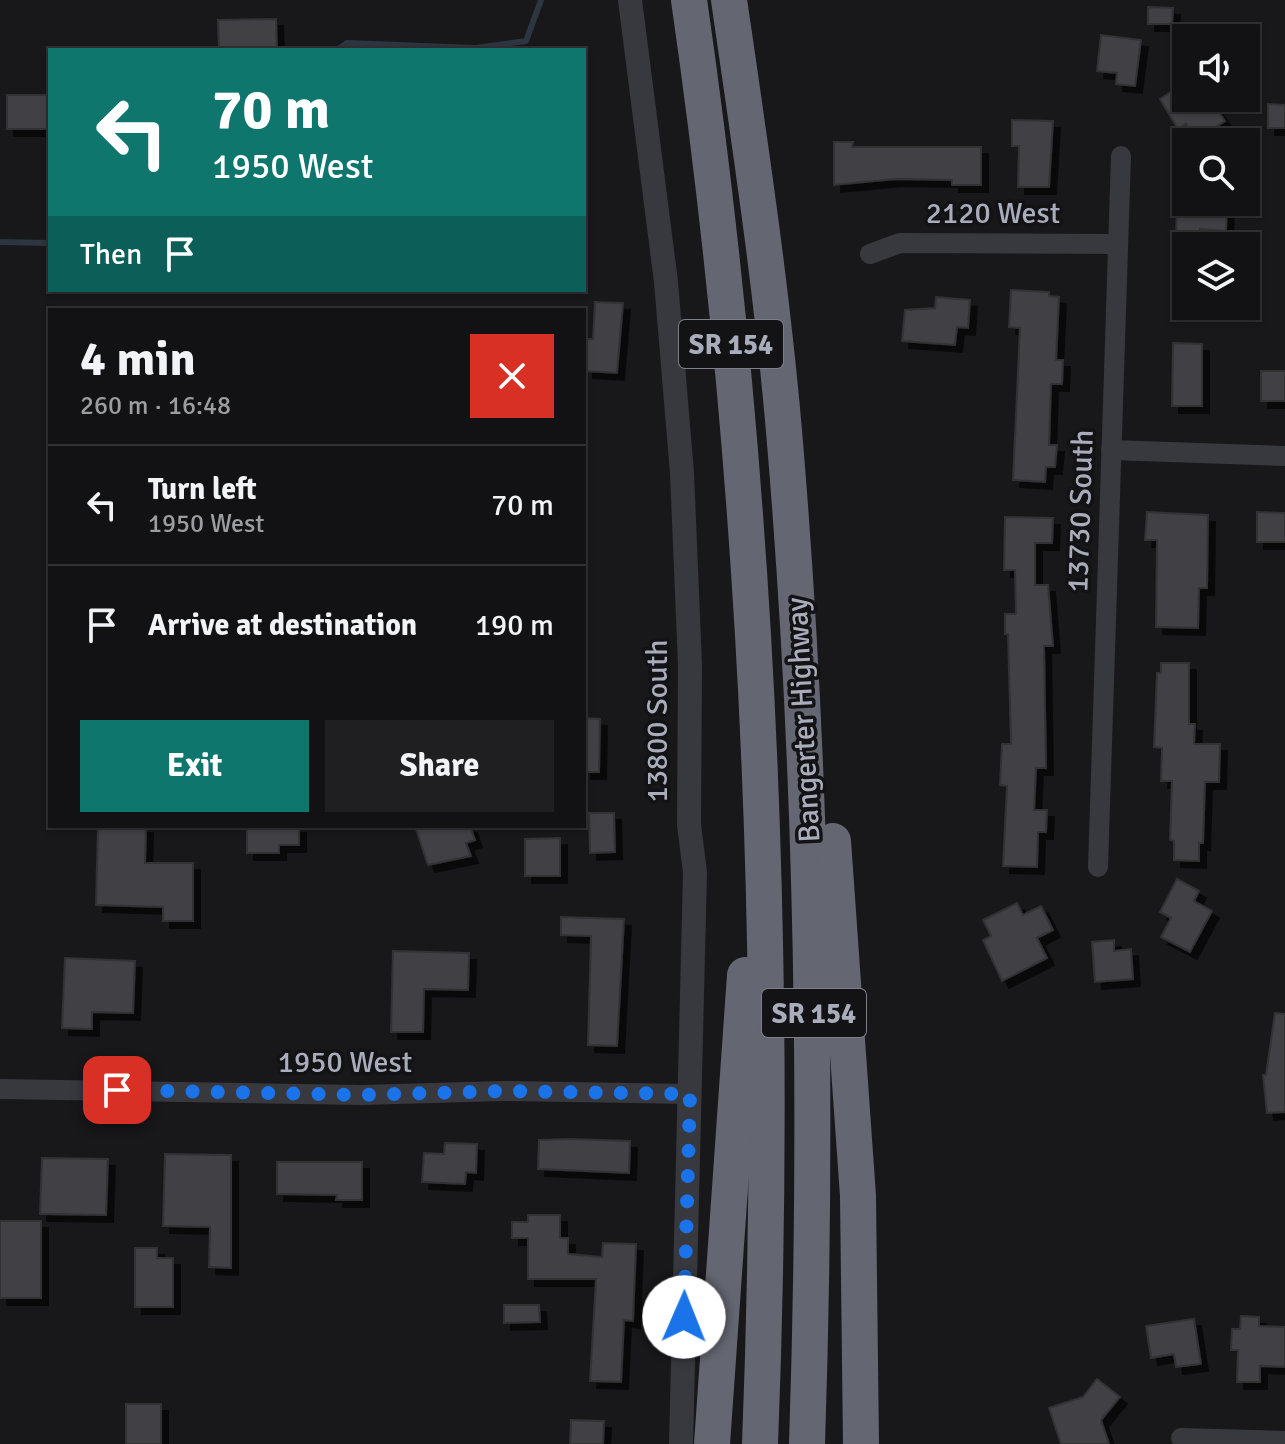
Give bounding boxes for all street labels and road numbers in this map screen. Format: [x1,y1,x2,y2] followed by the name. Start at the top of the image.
[926,195,1060,232] street label: 2120 West
[679,320,783,368] road number: SR 154
[1059,429,1102,593] street label: 13730 South
[779,596,828,844] street label: Bangerter Highway
[639,639,676,803] street label: 13800 South
[762,989,866,1037] road number: SR 154
[278,1044,412,1081] street label: 1950 West

